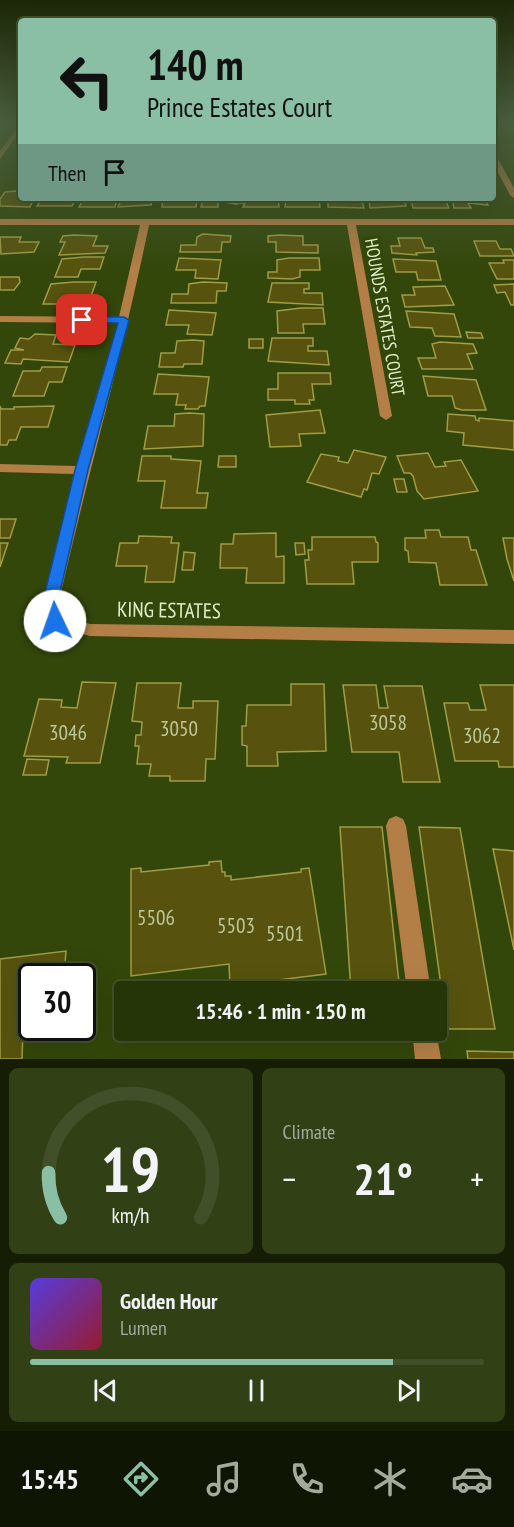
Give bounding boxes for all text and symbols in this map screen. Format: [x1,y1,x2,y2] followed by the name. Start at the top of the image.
[147,37,244,92] text: 140 m
[48,42,126,120] icon: left
[147,90,332,124] text: Prince Estates Court
[98,156,131,189] icon: arrive
[48,159,86,187] text: Then
[360,236,410,398] street label: HOUNDS ESTATES COURT
[56,294,107,345] pin
[65,303,98,336] icon: arrive
[23,589,87,653] position arrow
[117,596,221,624] street label: KING ESTATES
[369,709,407,736] house number: 3058
[160,715,198,742] house number: 3050
[49,719,87,746] house number: 3046
[463,722,501,749] house number: 3062
[137,904,175,931] house number: 5506
[217,912,255,939] house number: 5503
[266,920,304,947] house number: 5501
[18,963,96,1041] speed limit sign: 30
[195,997,366,1025] text: 15:46 · 1 min · 150 m
[283,1119,335,1145] text: Climate
[101,1128,161,1209] text: 19
[354,1149,413,1207] text: 21°
[283,1157,296,1200] text: −
[470,1157,484,1200] text: +
[112,1201,150,1229] text: km/h
[120,1287,218,1315] text: Golden Hour
[120,1315,167,1341] text: Lumen
[89,1374,122,1407] icon: previous
[240,1374,273,1407] icon: pause
[392,1374,425,1407] icon: next
[120,1458,162,1500] icon: directions
[203,1458,245,1500] icon: music
[286,1458,328,1500] icon: phone
[369,1458,411,1500] icon: climate
[451,1458,493,1500] icon: car
[20,1462,79,1496] text: 15:45

